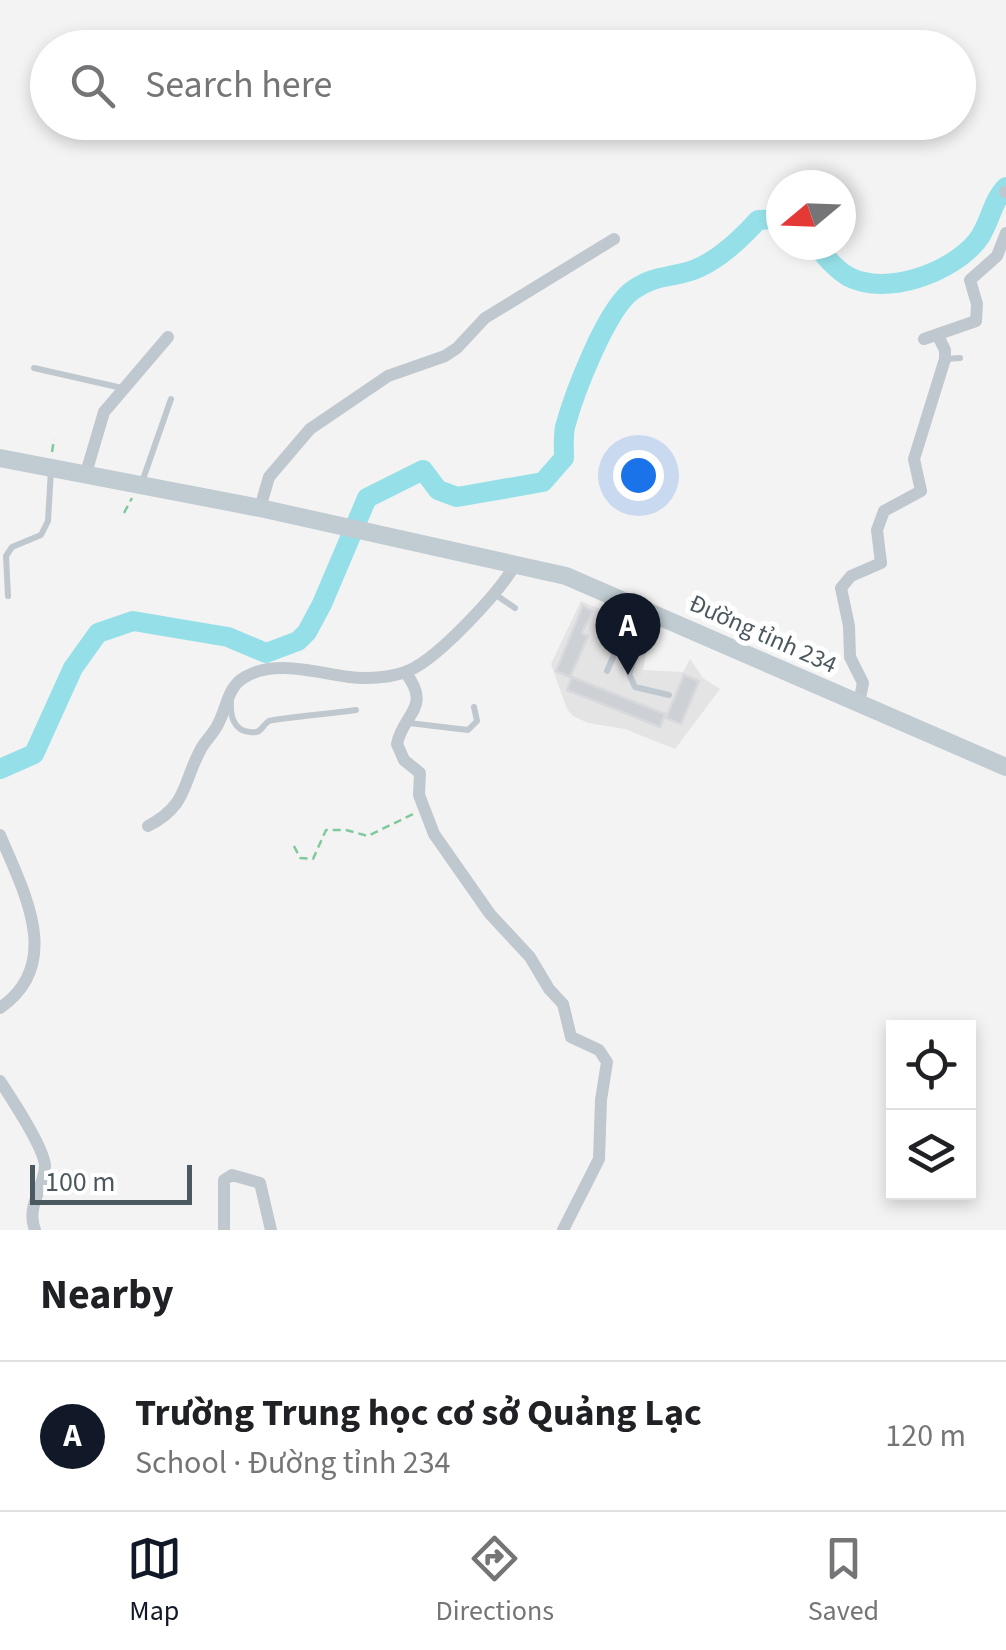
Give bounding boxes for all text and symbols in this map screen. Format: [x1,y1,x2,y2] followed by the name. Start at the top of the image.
[30,30,976,140] search box
[65,58,120,113] icon: search
[145,58,332,112] text: Search here
[766,170,856,260] north arrow
[613,450,664,501] your location
[683,585,843,683] street label: Đường tỉnh 234
[596,592,660,675] pin: A
[886,1020,976,1200] map controls
[886,1020,976,1110] button: locate
[886,1110,976,1200] button: layers
[30,1160,192,1204] scale bar
[45,1162,116,1202] text: 100 m
[40,1265,174,1325] text: Nearby
[135,1386,702,1440] text: Trường Trung học cơ sở Quảng Lạc
[63,1413,82,1459] text: A
[885,1413,966,1459] text: 120 m
[135,1440,451,1486] text: School · Đường tỉnh 234
[127,1531,182,1631] tab: Map
[436,1531,554,1631] tab: Directions
[808,1531,879,1631] tab: Saved

